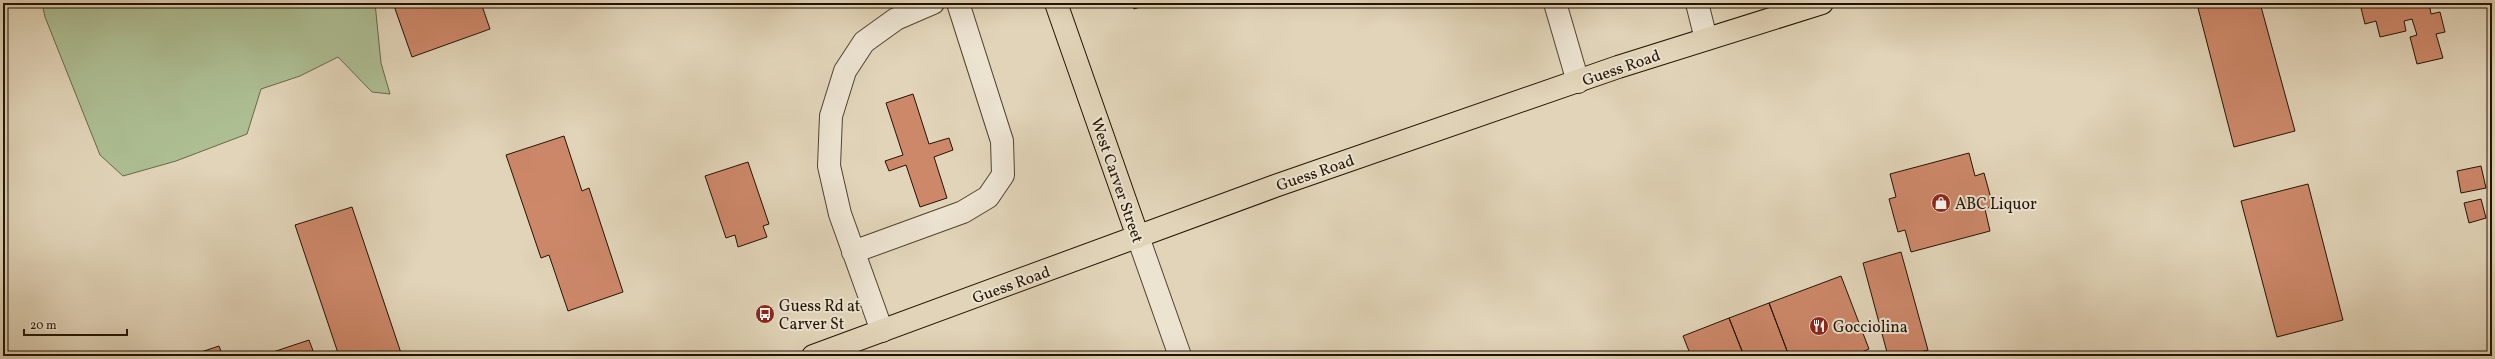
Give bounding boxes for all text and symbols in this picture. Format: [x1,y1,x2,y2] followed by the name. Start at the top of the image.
[1580,45,1664,93] street label: Guess Road
[1084,115,1148,246] street label: West Carver Street
[1274,150,1358,198] street label: Guess Road
[1930,192,1952,214] shop icon: ABC Liquor
[1955,194,2037,216] place label: ABC Liquor
[970,262,1054,310] street label: Guess Road
[779,296,861,336] place label: Guess Rd at Carver St
[754,303,776,325] bus stop icon: Guess Rd at Carver St
[24,311,127,337] scale bar
[1808,315,1830,337] restaurant icon: Gocciolina
[1833,317,1908,339] place label: Gocciolina
[30,318,57,334] text: 20 m

